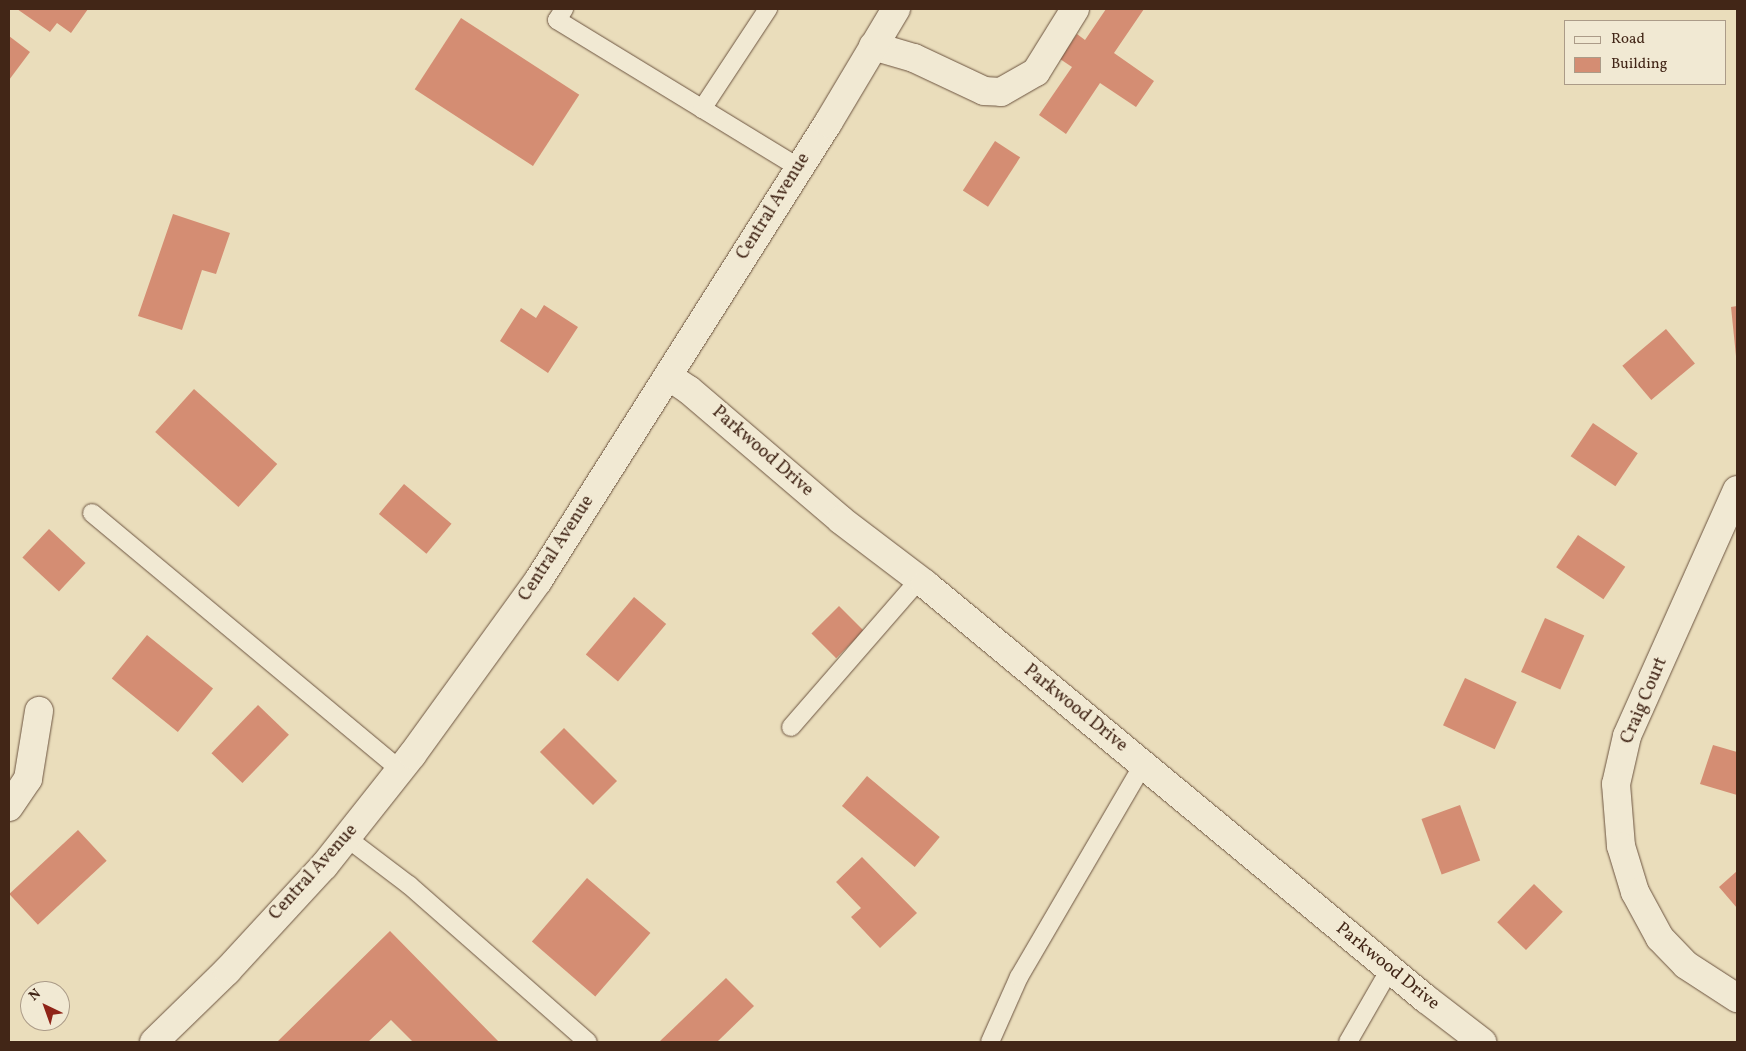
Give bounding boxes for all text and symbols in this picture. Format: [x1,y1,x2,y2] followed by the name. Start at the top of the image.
[1564,20,1726,85] legend
[1611,29,1645,50] text: Road
[1611,54,1667,75] text: Building
[733,150,815,264] street label: Central Avenue
[707,402,817,502] street label: Parkwood Drive
[515,492,599,606] street label: Central Avenue
[1617,655,1673,747] street label: Craig Court
[1019,661,1131,757] street label: Parkwood Drive
[265,821,363,925] street label: Central Avenue
[1331,919,1443,1015] street label: Parkwood Drive
[20,981,70,1031] north arrow
[25,985,45,1006] text: N

